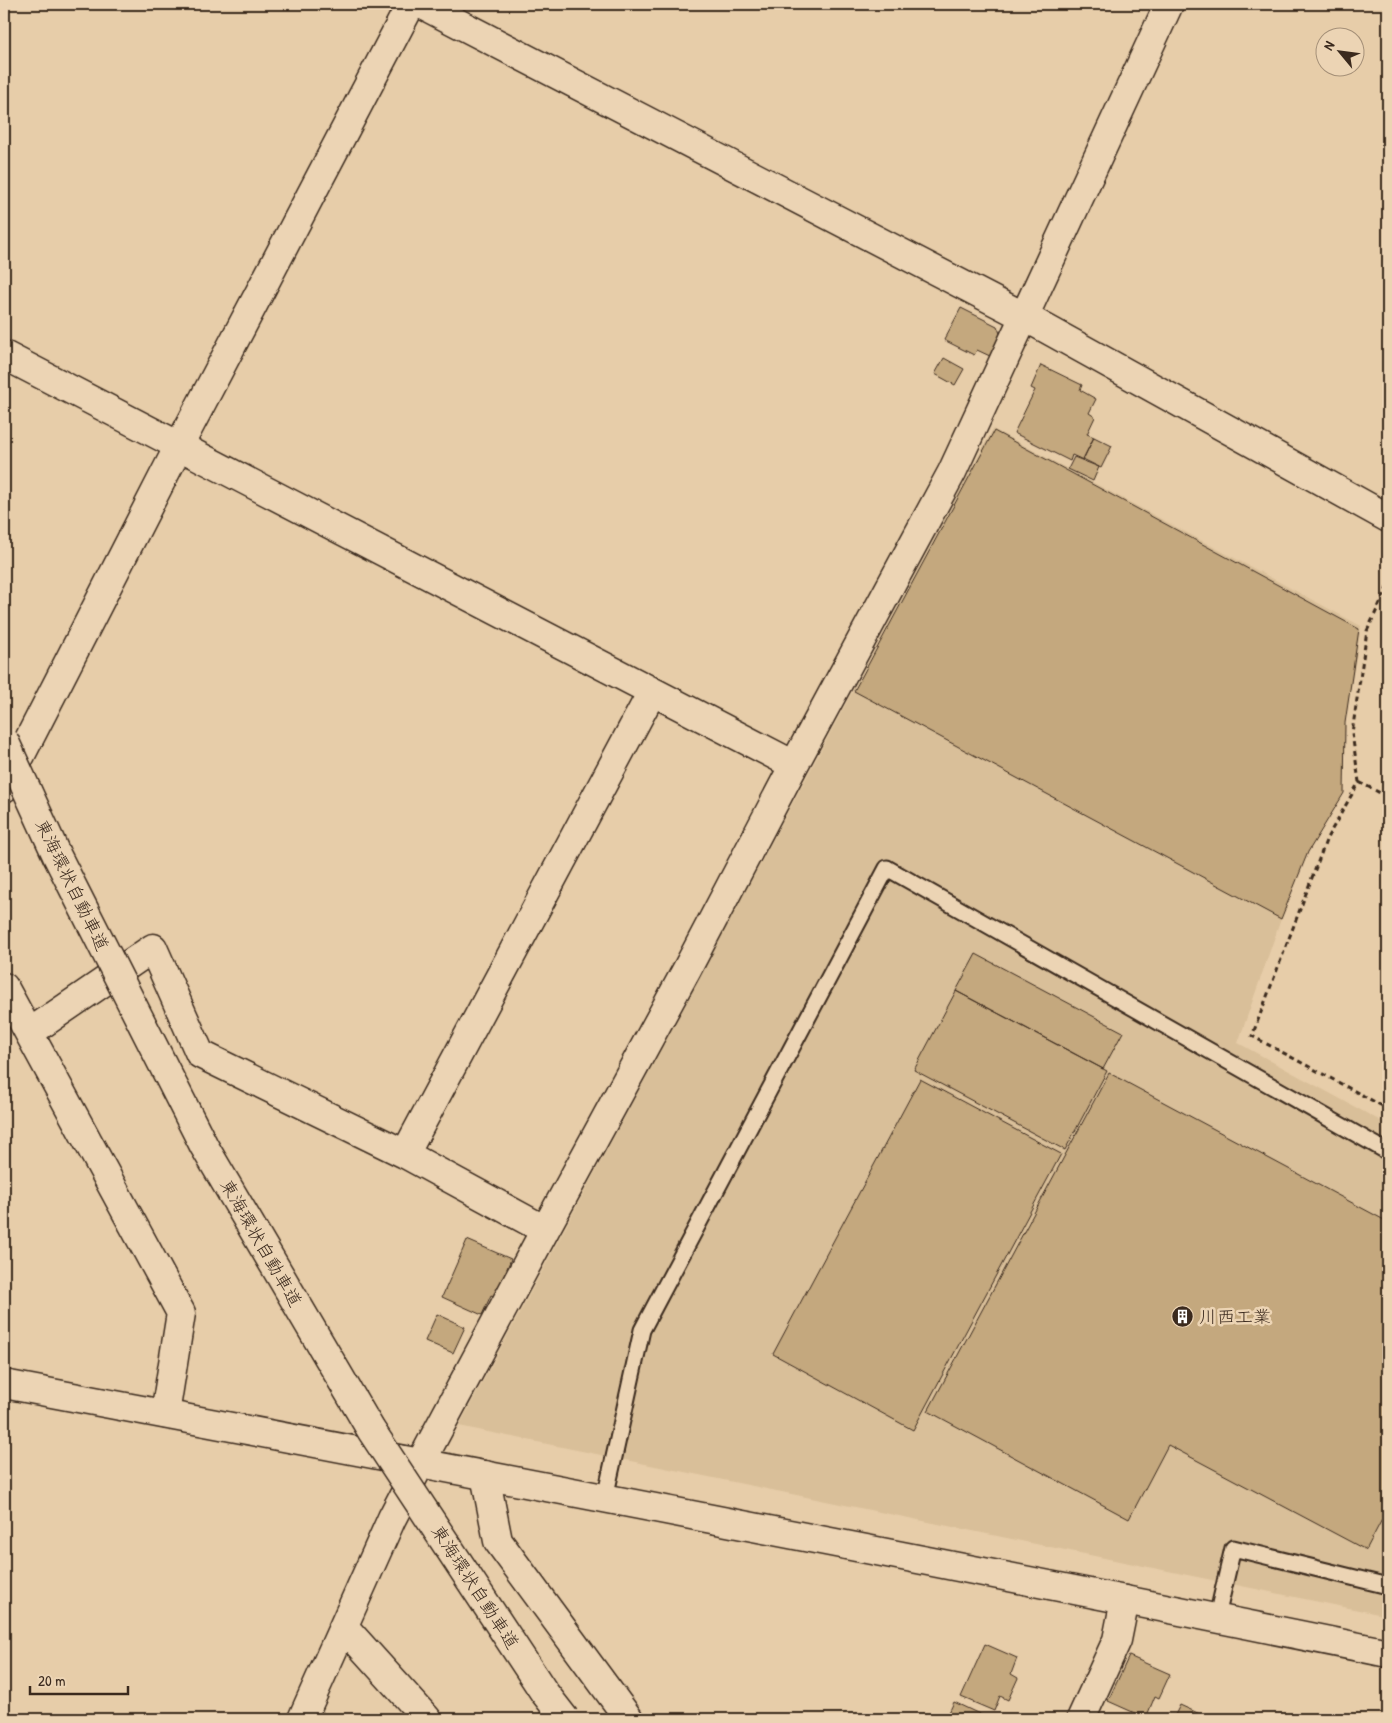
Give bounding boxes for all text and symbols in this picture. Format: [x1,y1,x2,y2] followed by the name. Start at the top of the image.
[1314,28,1364,78] north arrow
[1318,37,1339,53] text: N
[30,815,115,955] street label: 東海環状自動車道
[215,1174,308,1311] street label: 東海環状自動車道
[1199,1304,1271,1329] place label: 川西工業
[1171,1305,1195,1329] building icon: 川西工業
[426,1520,525,1654] street label: 東海環状自動車道
[30,1663,128,1695] scale bar
[38,1670,65,1691] text: 20 m

